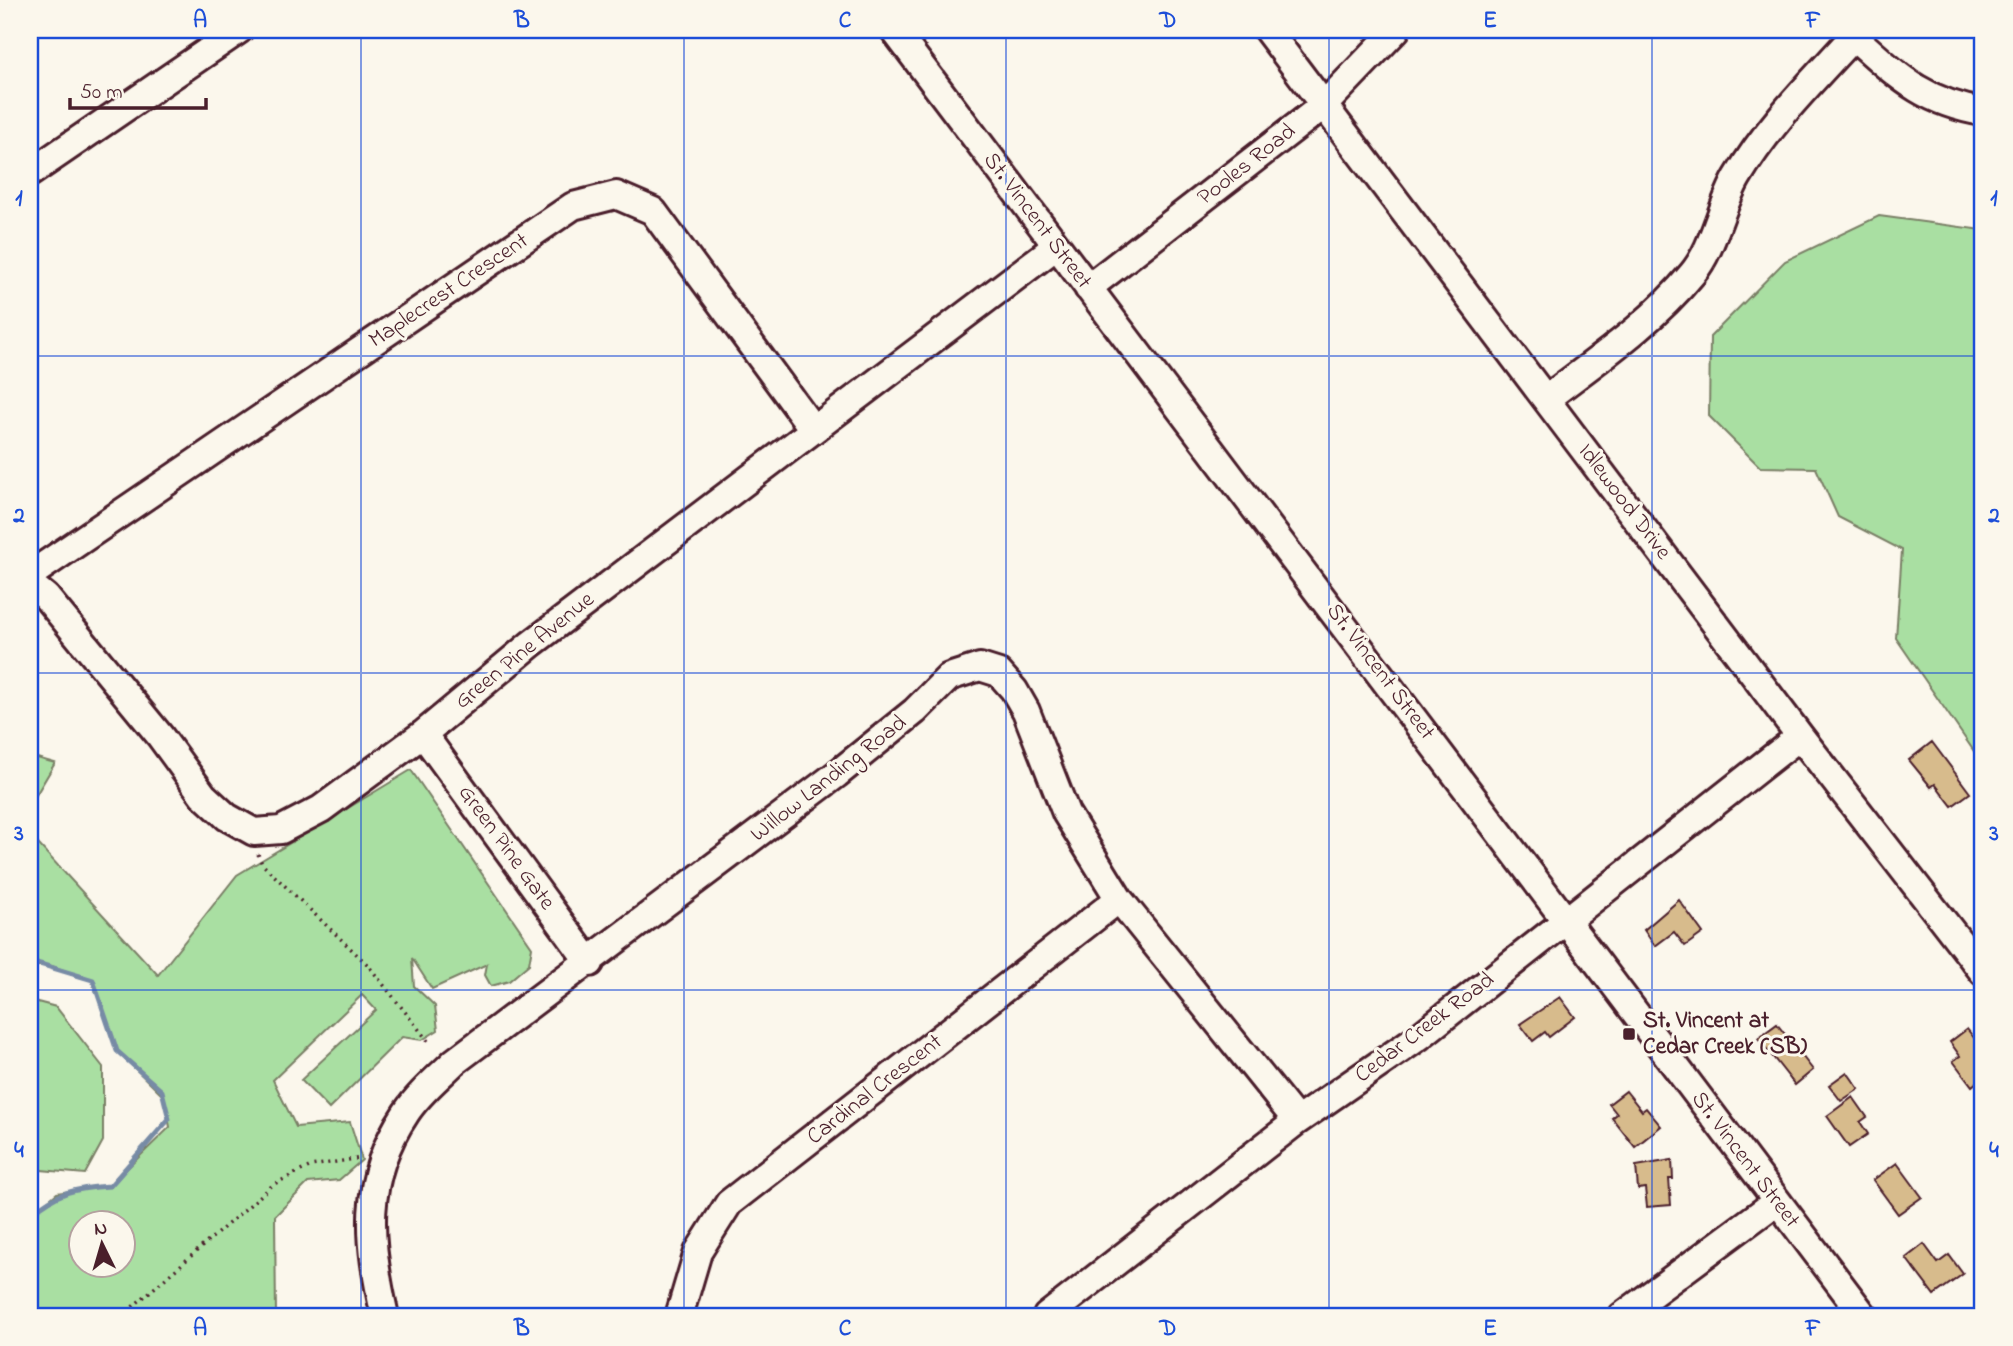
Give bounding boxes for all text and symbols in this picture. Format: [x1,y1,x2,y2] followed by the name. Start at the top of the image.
[193,5,207,38] text: A
[513,5,530,38] text: B
[839,5,852,38] text: C
[1159,5,1176,38] text: D
[1483,5,1497,38] text: E
[1805,5,1821,38] text: F
[70,66,206,110] scale bar
[80,78,123,108] text: 50 m
[1191,116,1303,214] street label: Pooles Road
[975,146,1100,297] street label: St. Vincent Street
[15,183,23,216] text: 1
[1990,183,1998,216] text: 1
[362,225,536,357] street label: Maplecrest Crescent
[1569,437,1679,568] street label: Idlewood Drive
[12,500,25,533] text: 2
[1987,500,2000,533] text: 2
[448,584,603,718] street label: Green Pine Avenue
[1318,597,1443,748] street label: St. Vincent Street
[744,707,915,851] street label: Willow Landing Road
[449,779,563,918] street label: Green Pine Gate
[13,818,24,851] text: 3
[1988,818,1999,851] text: 3
[1348,964,1502,1092] street label: Cedar Creek Road
[1643,1005,1807,1064] place label: St. Vincent at Cedar Creek (SB)
[800,1026,950,1153] street label: Cardinal Crescent
[1621,1026,1637,1042] marker: St. Vincent at Cedar Creek (SB)
[1683,1085,1808,1236] street label: St. Vincent Street
[14,1135,24,1168] text: 4
[1989,1135,1999,1168] text: 4
[66,1210,136,1280] north arrow
[93,1216,108,1244] text: N
[193,1313,207,1346] text: A
[513,1313,530,1346] text: B
[839,1313,852,1346] text: C
[1159,1313,1176,1346] text: D
[1483,1313,1497,1346] text: E
[1805,1313,1821,1346] text: F

